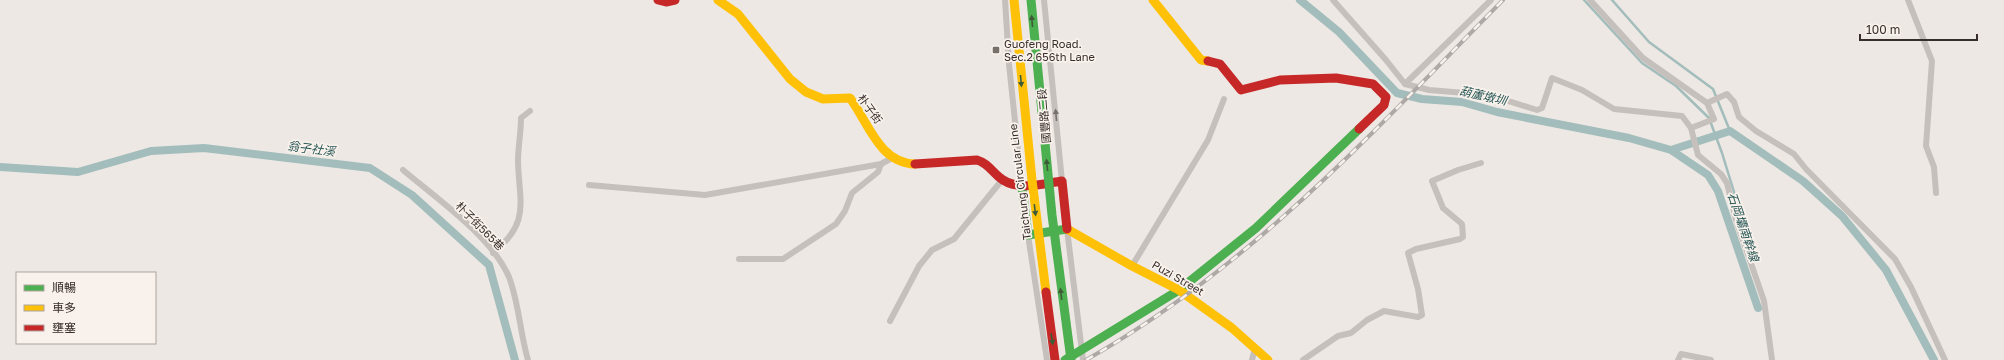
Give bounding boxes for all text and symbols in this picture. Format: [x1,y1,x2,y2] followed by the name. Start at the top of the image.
[1029,15,1036,27] one-way arrow
[1860,16,1977,42] scale bar
[1866,22,1900,37] text: 100 m
[1004,37,1095,63] place label: Guofeng Road. Sec.2 656th Lane
[991,45,1001,55] marker: Guofeng Road. Sec.2 656th Lane
[1018,75,1025,87] one-way arrow
[1458,83,1510,109] water label: 葫蘆墩圳
[1035,88,1052,144] street label: 國豐路二段
[855,92,885,126] street label: 朴子街
[1052,109,1059,121] one-way arrow
[1006,123,1033,241] street label: Taichung Circular Line
[286,138,338,159] water label: 翁子社溪
[1043,159,1050,171] one-way arrow
[1725,190,1763,265] water label: 石岡壩南幹線
[453,199,507,253] street label: 朴子街565巷
[1032,204,1038,216] one-way arrow
[1150,258,1206,298] street label: Puzi Street
[16,272,156,344] legend
[52,280,76,295] text: 順暢
[1058,288,1065,300] one-way arrow
[52,300,76,315] text: 車多
[52,320,76,335] text: 壅塞
[1049,333,1055,345] one-way arrow

